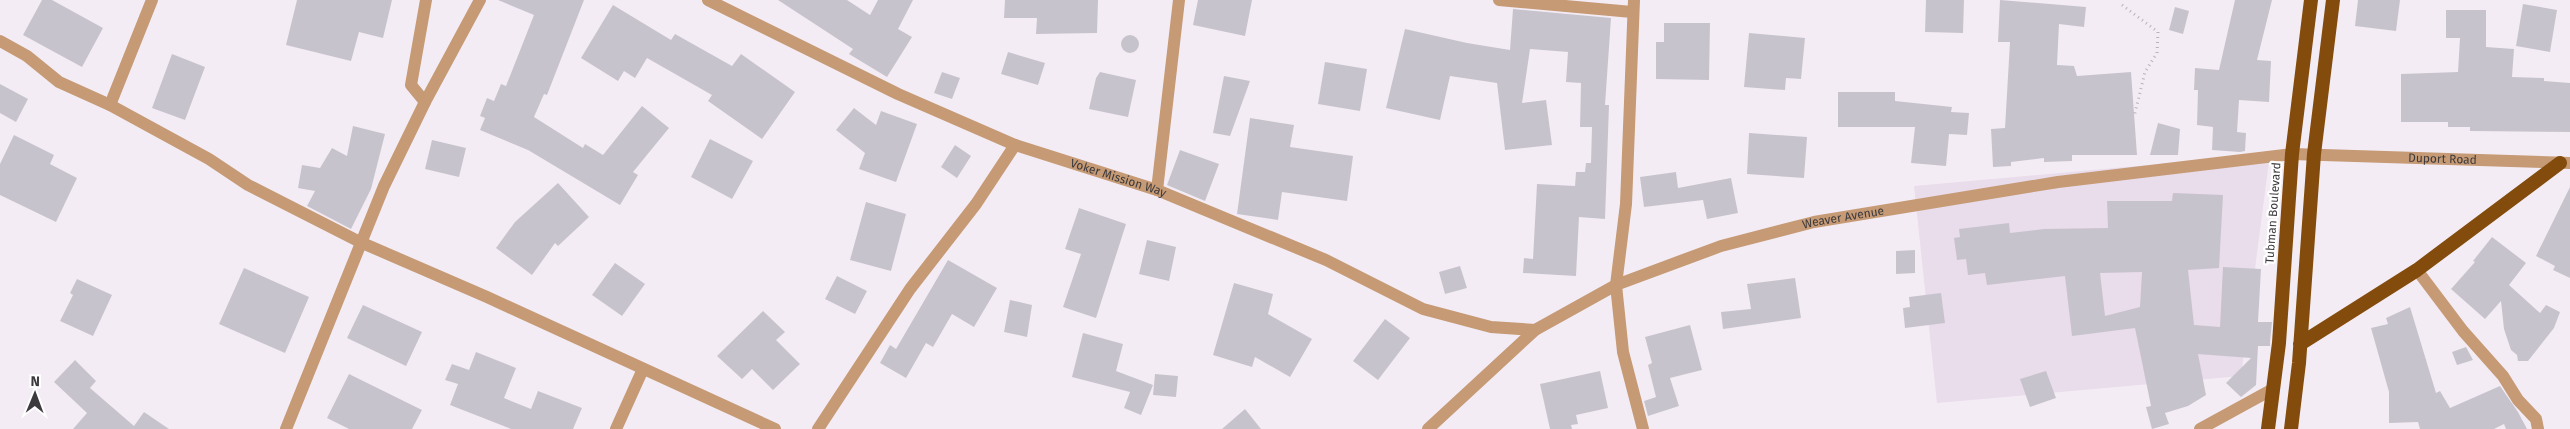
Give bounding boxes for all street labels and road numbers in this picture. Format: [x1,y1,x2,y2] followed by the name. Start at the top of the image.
[2408,151,2477,167] street label: Duport Road
[1068,156,1169,200] street label: Voker Mission Way
[2262,162,2284,264] street label: Tubman Boulevard
[1801,204,1885,232] street label: Weaver Avenue

